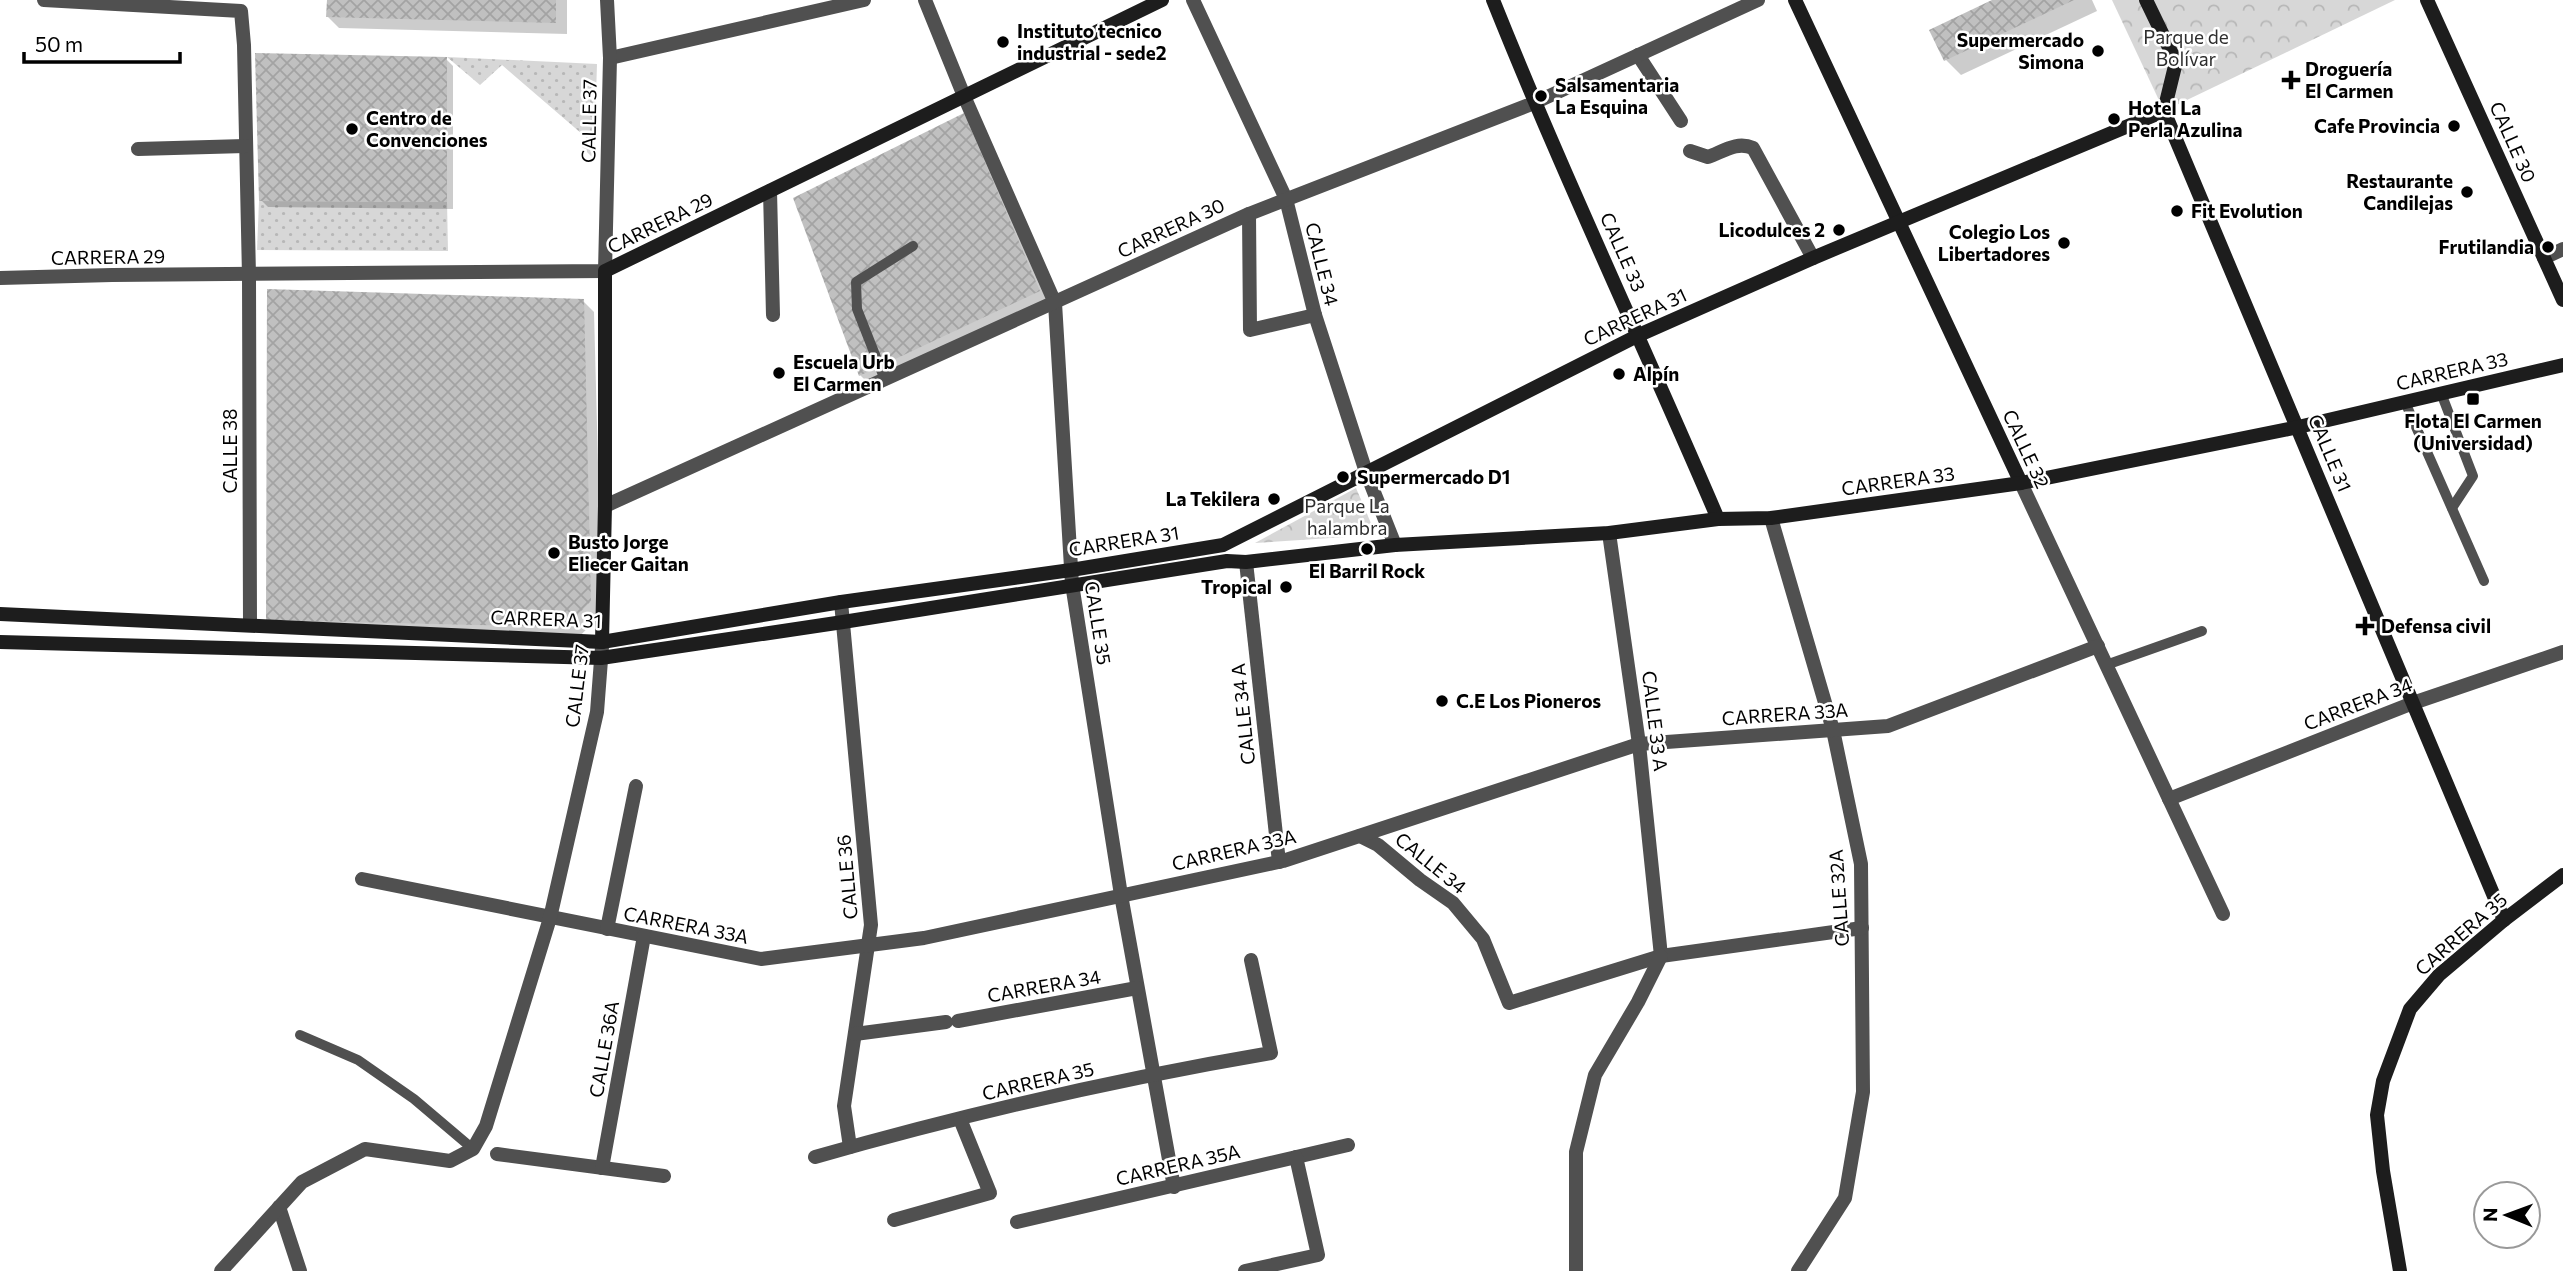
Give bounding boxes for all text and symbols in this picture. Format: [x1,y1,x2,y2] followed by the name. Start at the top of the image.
[1017,19,1166,64] place label: Instituto tecnico industrial - sede2
[24,21,180,65] scale bar
[2143,25,2229,70] park label: Parque de Bolívar
[1957,28,2084,73] place label: Supermercado Simona
[35,31,83,56] text: 50 m
[995,34,1011,50] marker: Instituto tecnico industrial - sede2
[2090,43,2106,59] marker: Supermercado Simona
[2305,57,2394,102] place label: Droguería El Carmen
[2283,72,2299,88] marker: Droguería El Carmen
[1555,73,1679,118] place label: Salsamentaria La Esquina
[576,79,601,163] street label: CALLE 37
[1533,88,1549,104] marker: Salsamentaria La Esquina
[2128,96,2243,141] place label: Hotel La Perla Azulina
[2485,98,2541,186] street label: CALLE 30
[366,106,488,151] place label: Centro de Convenciones
[2106,111,2122,127] marker: Hotel La Perla Azulina
[2314,114,2440,137] place label: Cafe Provincia
[2446,118,2462,134] marker: Cafe Provincia
[344,121,360,137] marker: Centro de Convenciones
[2346,169,2453,214] place label: Restaurante Candilejas
[2459,184,2475,200] marker: Restaurante Candilejas
[603,187,716,258] street label: CARRERA 29
[1114,193,1228,262] street label: CARRERA 30
[2191,199,2303,222] place label: Fit Evolution
[2169,203,2185,219] marker: Fit Evolution
[1596,209,1651,295] street label: CALLE 33
[1718,218,1825,241] place label: Licodulces 2
[1301,220,1344,308] street label: CALLE 34
[1938,220,2050,265] place label: Colegio Los Libertadores
[1831,222,1847,238] marker: Licodulces 2
[2056,235,2072,251] marker: Colegio Los Libertadores
[2439,235,2534,258] place label: Frutilandia
[2540,239,2556,255] marker: Frutilandia
[51,244,165,269] street label: CARRERA 29
[1579,283,1690,350] street label: CARRERA 31
[2394,346,2510,395] street label: CARRERA 33
[793,350,895,395] place label: Escuela Urb El Carmen
[1633,362,1679,385] place label: Alpín
[771,365,787,381] marker: Escuela Urb El Carmen
[1611,366,1627,382] marker: Alpín
[2465,391,2481,407] marker: Flota El Carmen (Universidad)
[1998,406,2055,492] street label: CALLE 32
[218,408,241,494] street label: CALLE 38
[2404,409,2542,454] place label: Flota El Carmen (Universidad)
[2304,411,2357,495] street label: CALLE 31
[1840,461,1956,500] street label: CARRERA 33
[1357,465,1510,488] place label: Supermercado D1
[1335,469,1351,485] marker: Supermercado D1
[1165,487,1260,510] place label: La Tekilera
[1266,491,1282,507] marker: La Tekilera
[1304,494,1390,539] park label: Parque La halambra
[1067,520,1181,561] street label: CARRERA 31
[568,530,689,575] place label: Busto Jorge Eliecer Gaitan
[1359,541,1375,557] marker: El Barril Rock
[546,545,562,561] marker: Busto Jorge Eliecer Gaitan
[1309,559,1425,582] place label: El Barril Rock
[1201,575,1272,598] place label: Tropical
[1081,579,1116,666] street label: CALLE 35
[1278,579,1294,595] marker: Tropical
[490,605,602,632] street label: CARRERA 31
[2381,614,2491,637] place label: Defensa civil
[2355,616,2375,636] marker: Defensa civil
[560,643,593,729] street label: CALLE 37
[1226,662,1259,766] street label: CALLE 34 A
[1638,669,1673,773] street label: CALLE 33 A
[2300,672,2415,735] street label: CARRERA 34
[1456,689,1601,712] place label: C.E Los Pioneros
[1434,693,1450,709] marker: C.E Los Pioneros
[1721,698,1849,729] street label: CARRERA 33A
[1170,824,1298,875] street label: CARRERA 33A
[1391,827,1472,898] street label: CALLE 34
[831,834,862,920] street label: CALLE 36
[1824,849,1853,947] street label: CALLE 32A
[2410,888,2511,980] street label: CARRERA 35
[622,901,750,948] street label: CARRERA 33A
[985,964,1102,1007] street label: CARRERA 34
[584,999,623,1099] street label: CALLE 36A
[980,1056,1096,1105] street label: CARRERA 35
[1114,1139,1242,1190] street label: CARRERA 35A
[2472,1180,2542,1250] north arrow
[2478,1207,2501,1222] text: N

